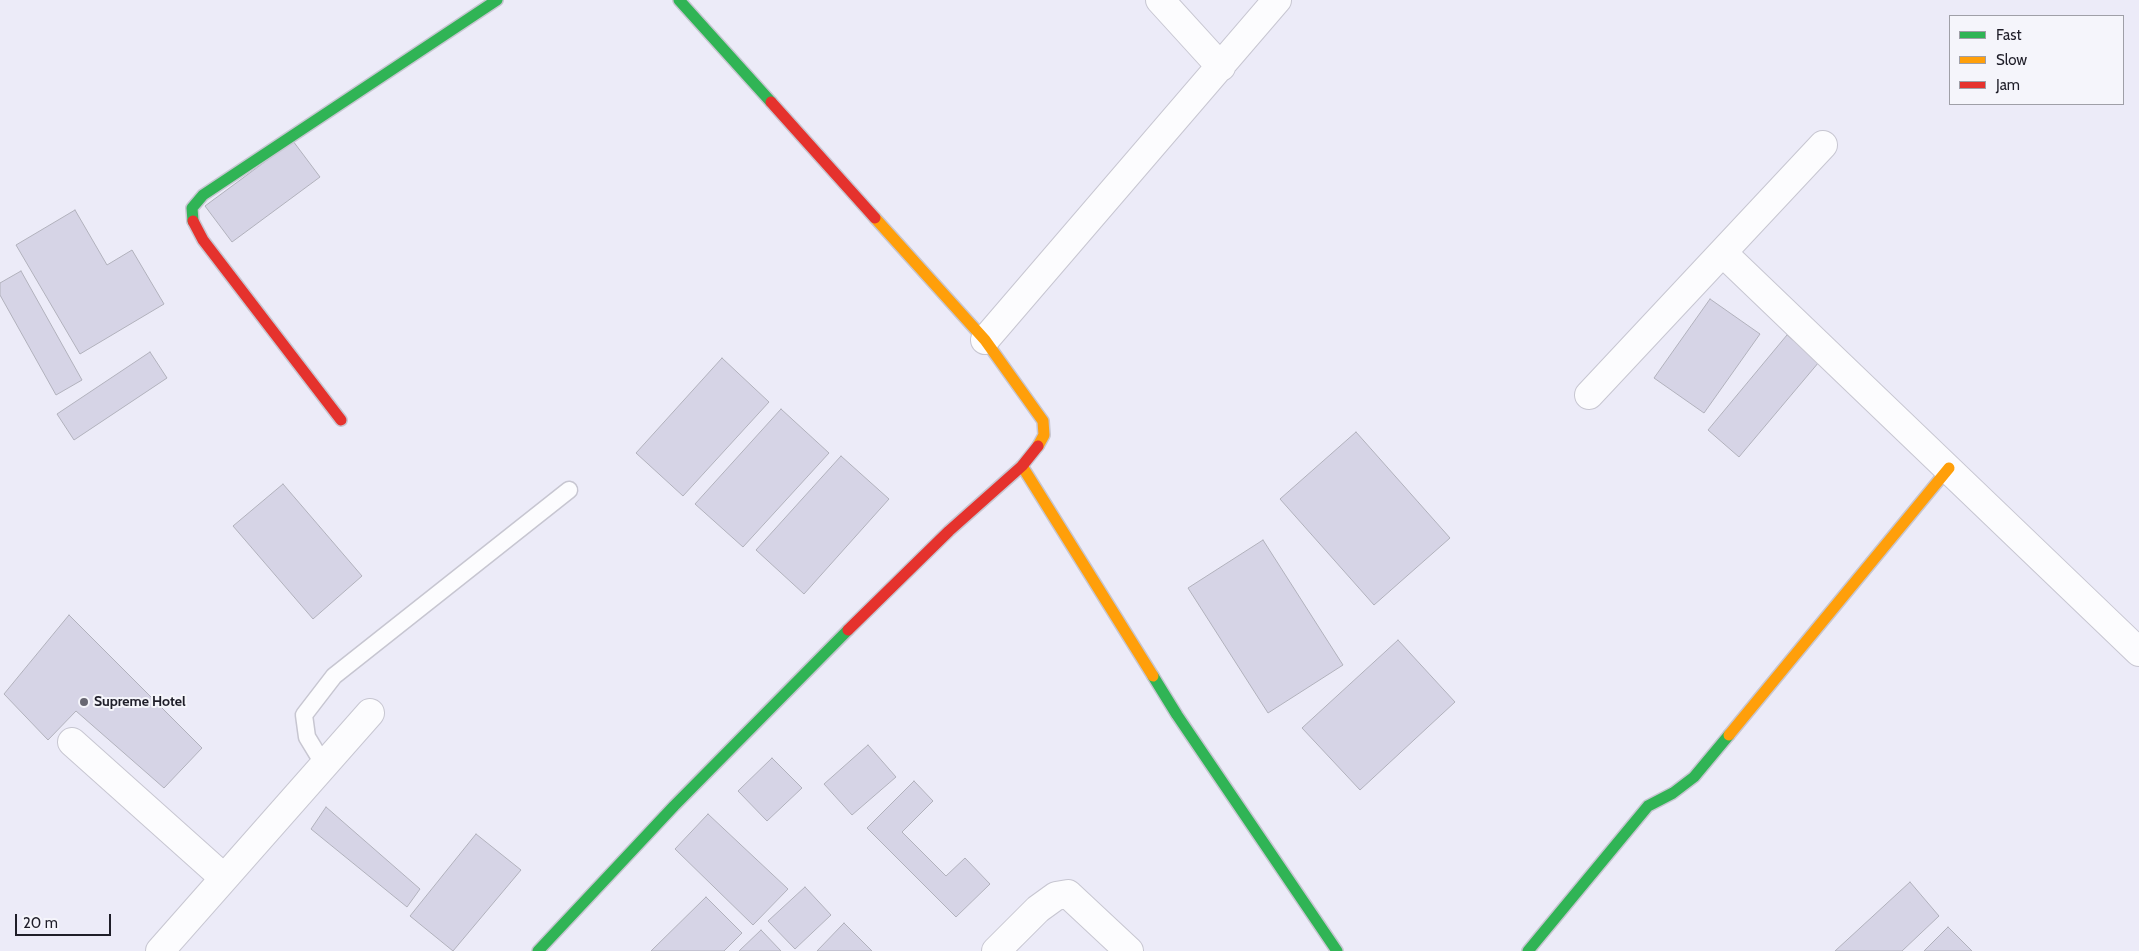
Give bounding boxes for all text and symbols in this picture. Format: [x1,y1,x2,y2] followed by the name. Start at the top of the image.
[1949,15,2124,105] legend
[1996,26,2021,44] text: Fast
[1996,51,2027,69] text: Slow
[1996,76,2020,94] text: Jam
[94,694,186,710] place label: Supreme Hotel
[78,696,90,708] marker: Supreme Hotel
[18,904,114,936] scale bar
[23,914,58,932] text: 20 m

